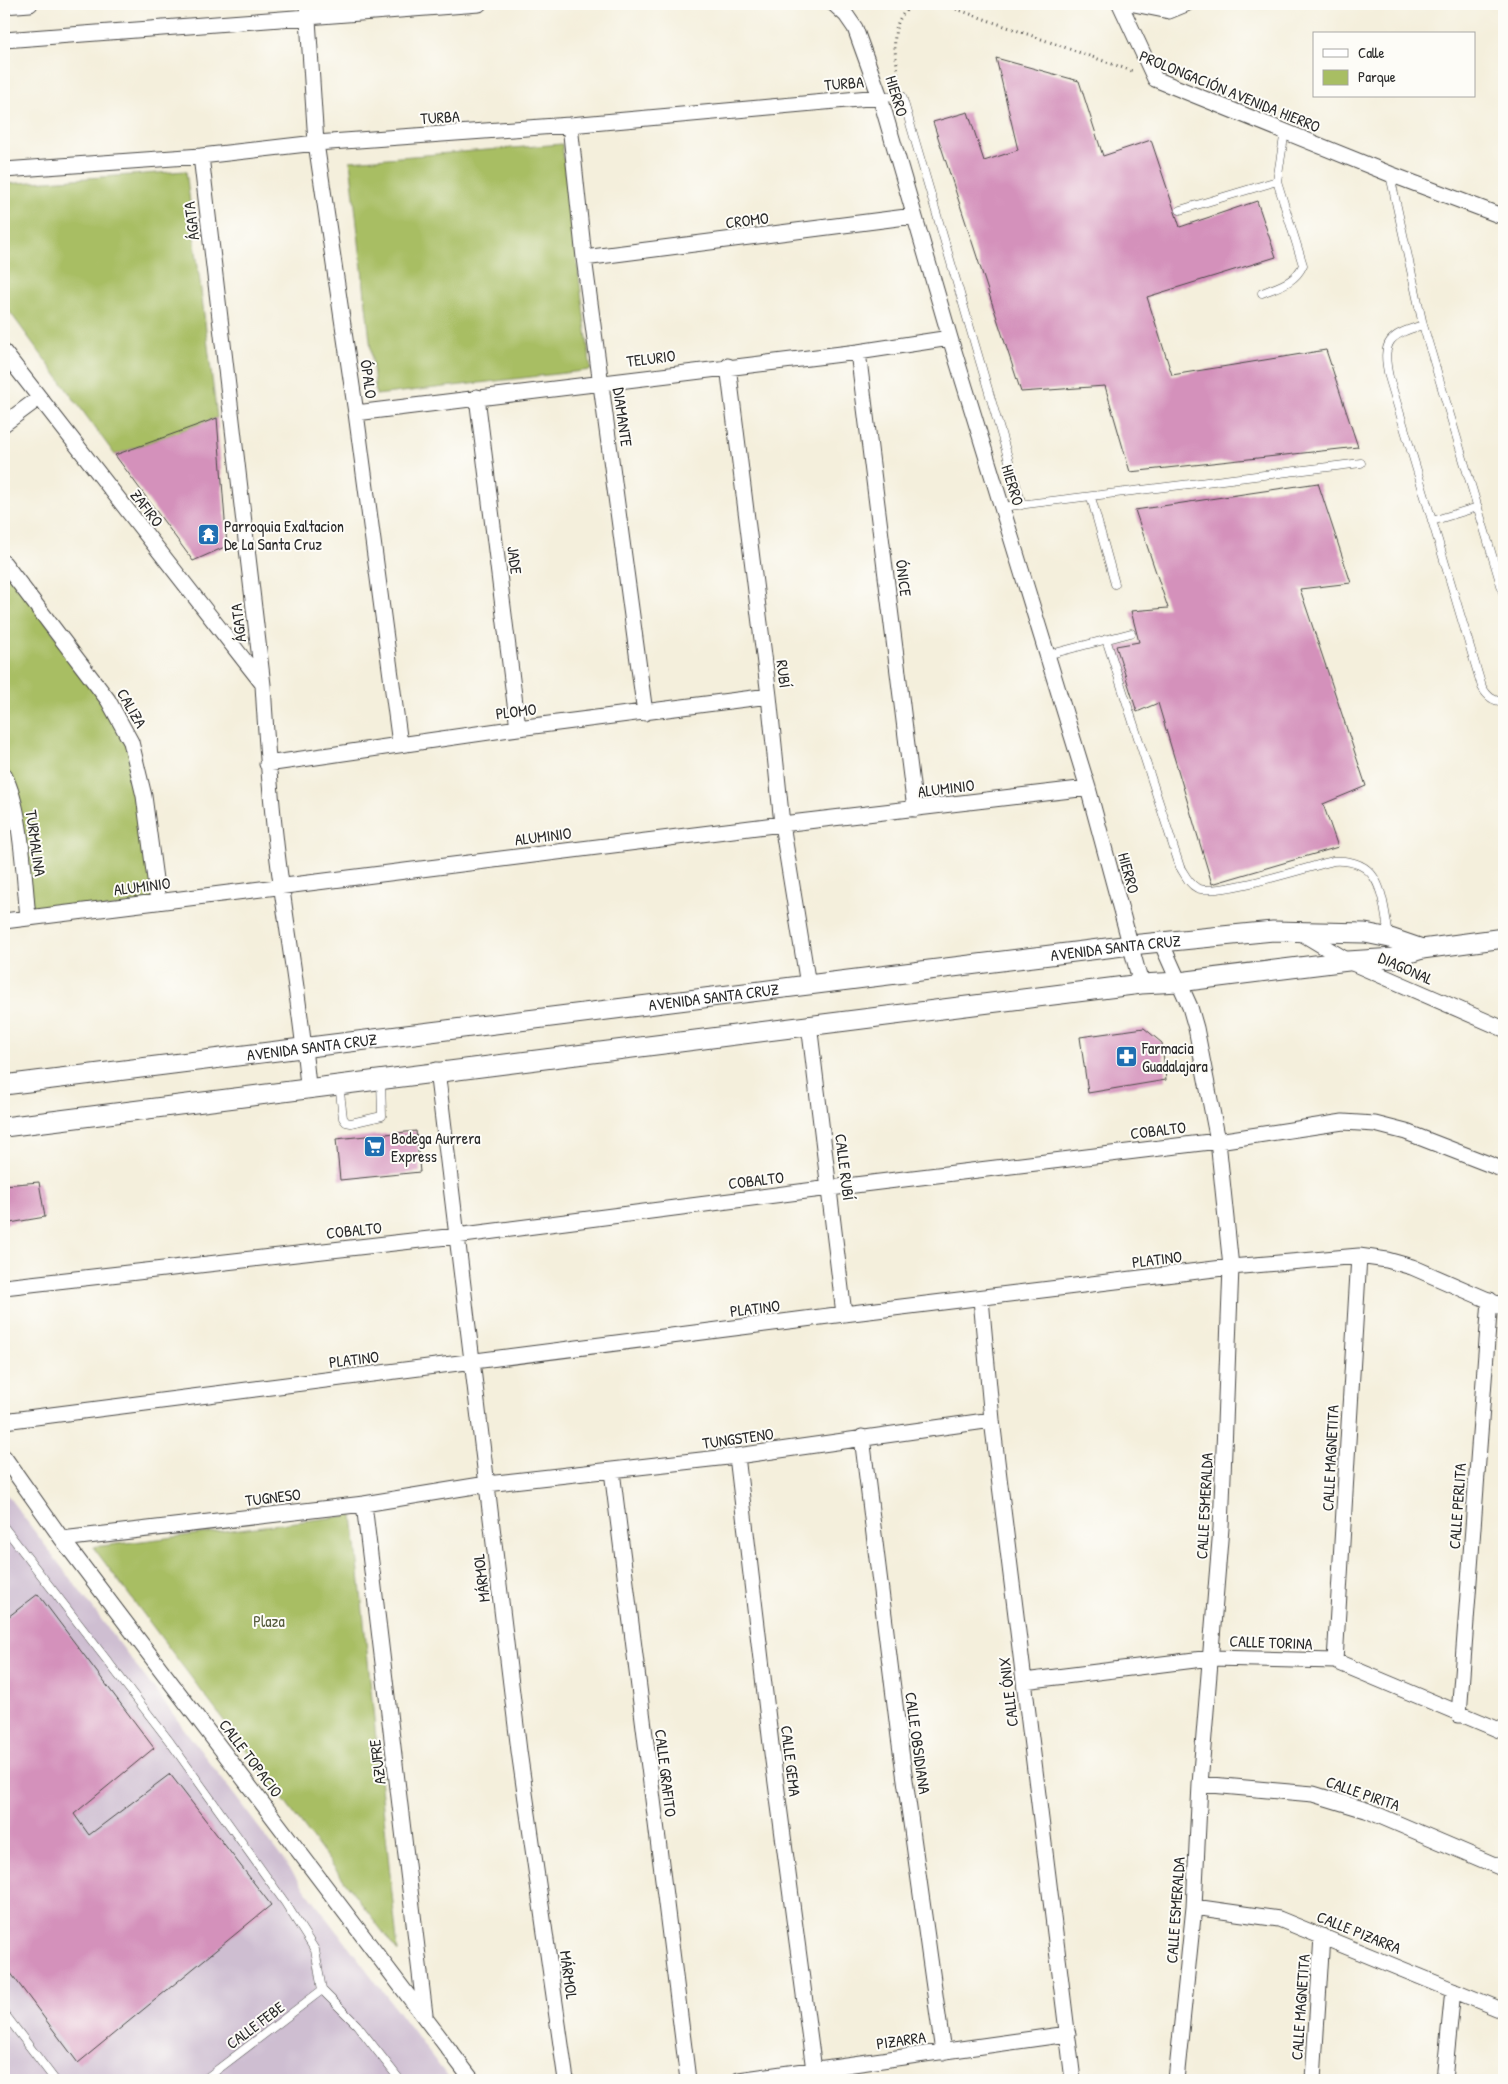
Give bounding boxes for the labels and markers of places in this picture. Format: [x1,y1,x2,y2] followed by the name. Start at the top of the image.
[224,515,344,555] place label: Parroquia Exaltacion De La Santa Cruz
[196,523,220,547] temple icon: Parroquia Exaltacion De La Santa Cruz
[1141,1037,1208,1077] place label: Farmacia Guadalajara
[1114,1045,1138,1069] pharmacy icon: Farmacia Guadalajara
[391,1127,481,1167] place label: Bodega Aurrera Express
[363,1135,387,1159] supermarket icon: Bodega Aurrera Express

